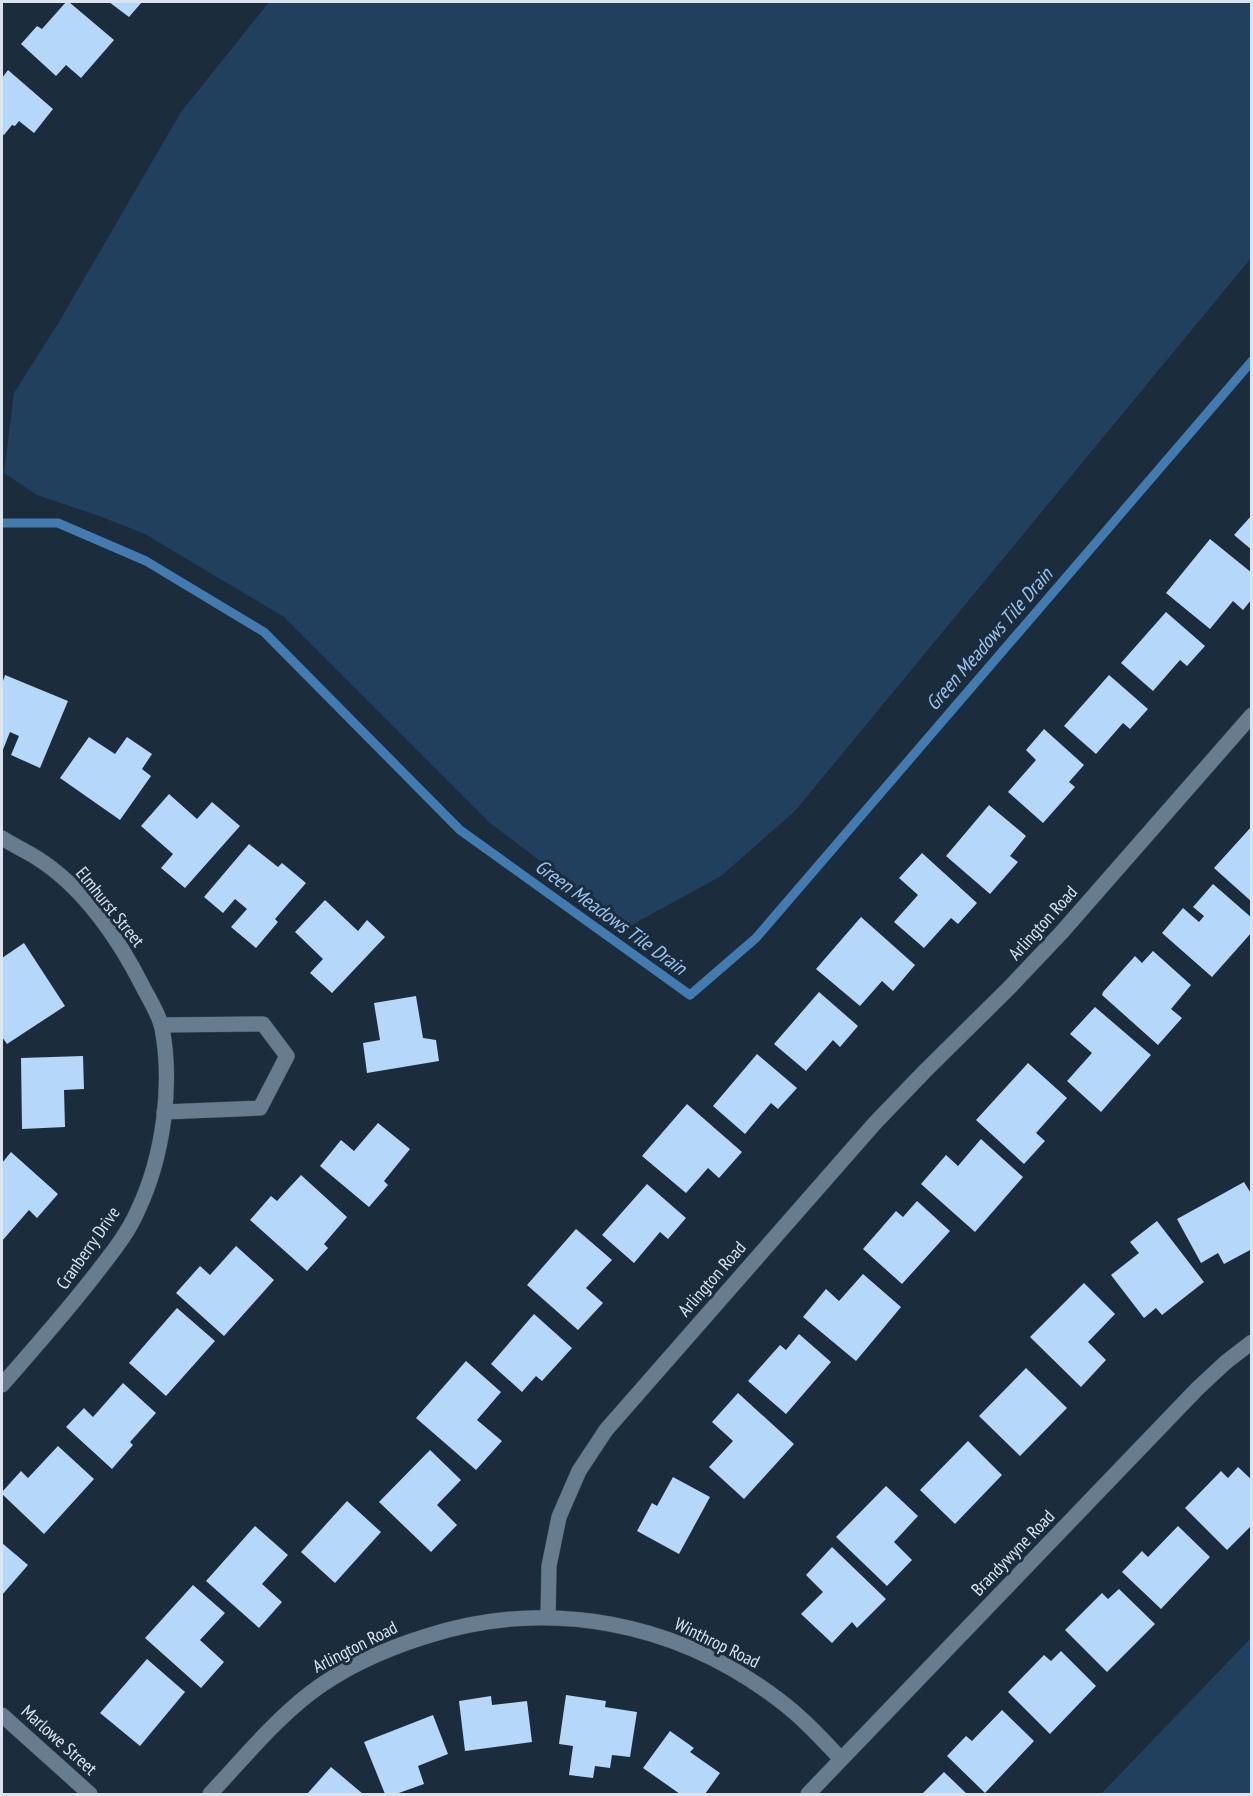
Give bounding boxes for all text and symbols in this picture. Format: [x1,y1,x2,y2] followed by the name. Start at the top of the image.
[920,561,1059,716] water label: Green Meadows Tile Drain
[530,853,693,981] water label: Green Meadows Tile Drain
[71,862,150,951] street label: Elmhurst Street
[1003,881,1082,965] street label: Arlington Road
[51,1202,125,1294] street label: Cranberry Drive
[673,1236,751,1321] street label: Arlington Road
[966,1505,1059,1600] street label: Brandywyne Road
[671,1612,764,1673] street label: Winthrop Road
[308,1615,401,1678] street label: Arlington Road
[17,1700,102,1780] street label: Marlowe Street

